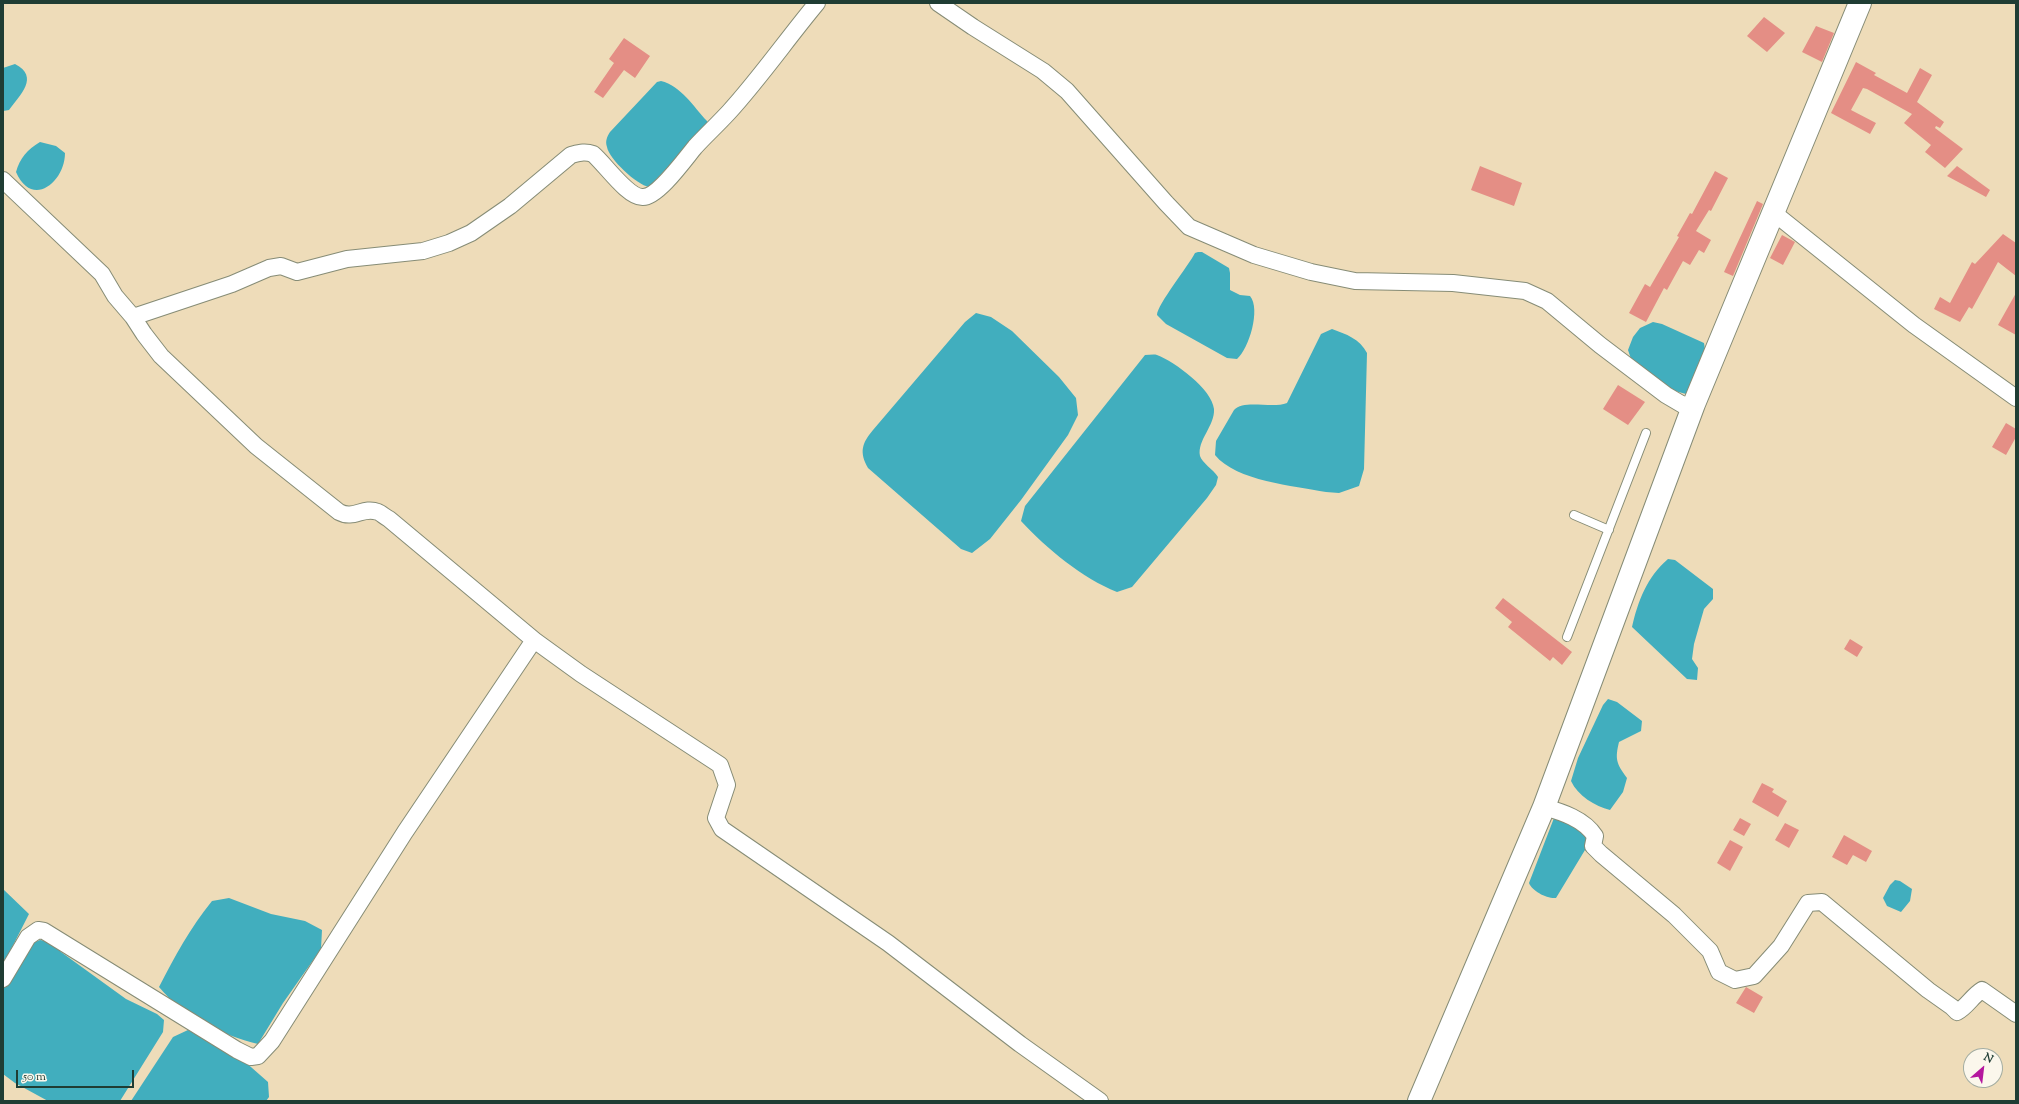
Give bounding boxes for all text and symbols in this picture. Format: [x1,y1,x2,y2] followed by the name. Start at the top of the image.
[1963,1048,2003,1088] north arrow
[1981,1049,1996,1067] text: N
[18,1062,136,1088] scale bar
[23,1068,46,1086] text: 50 m

